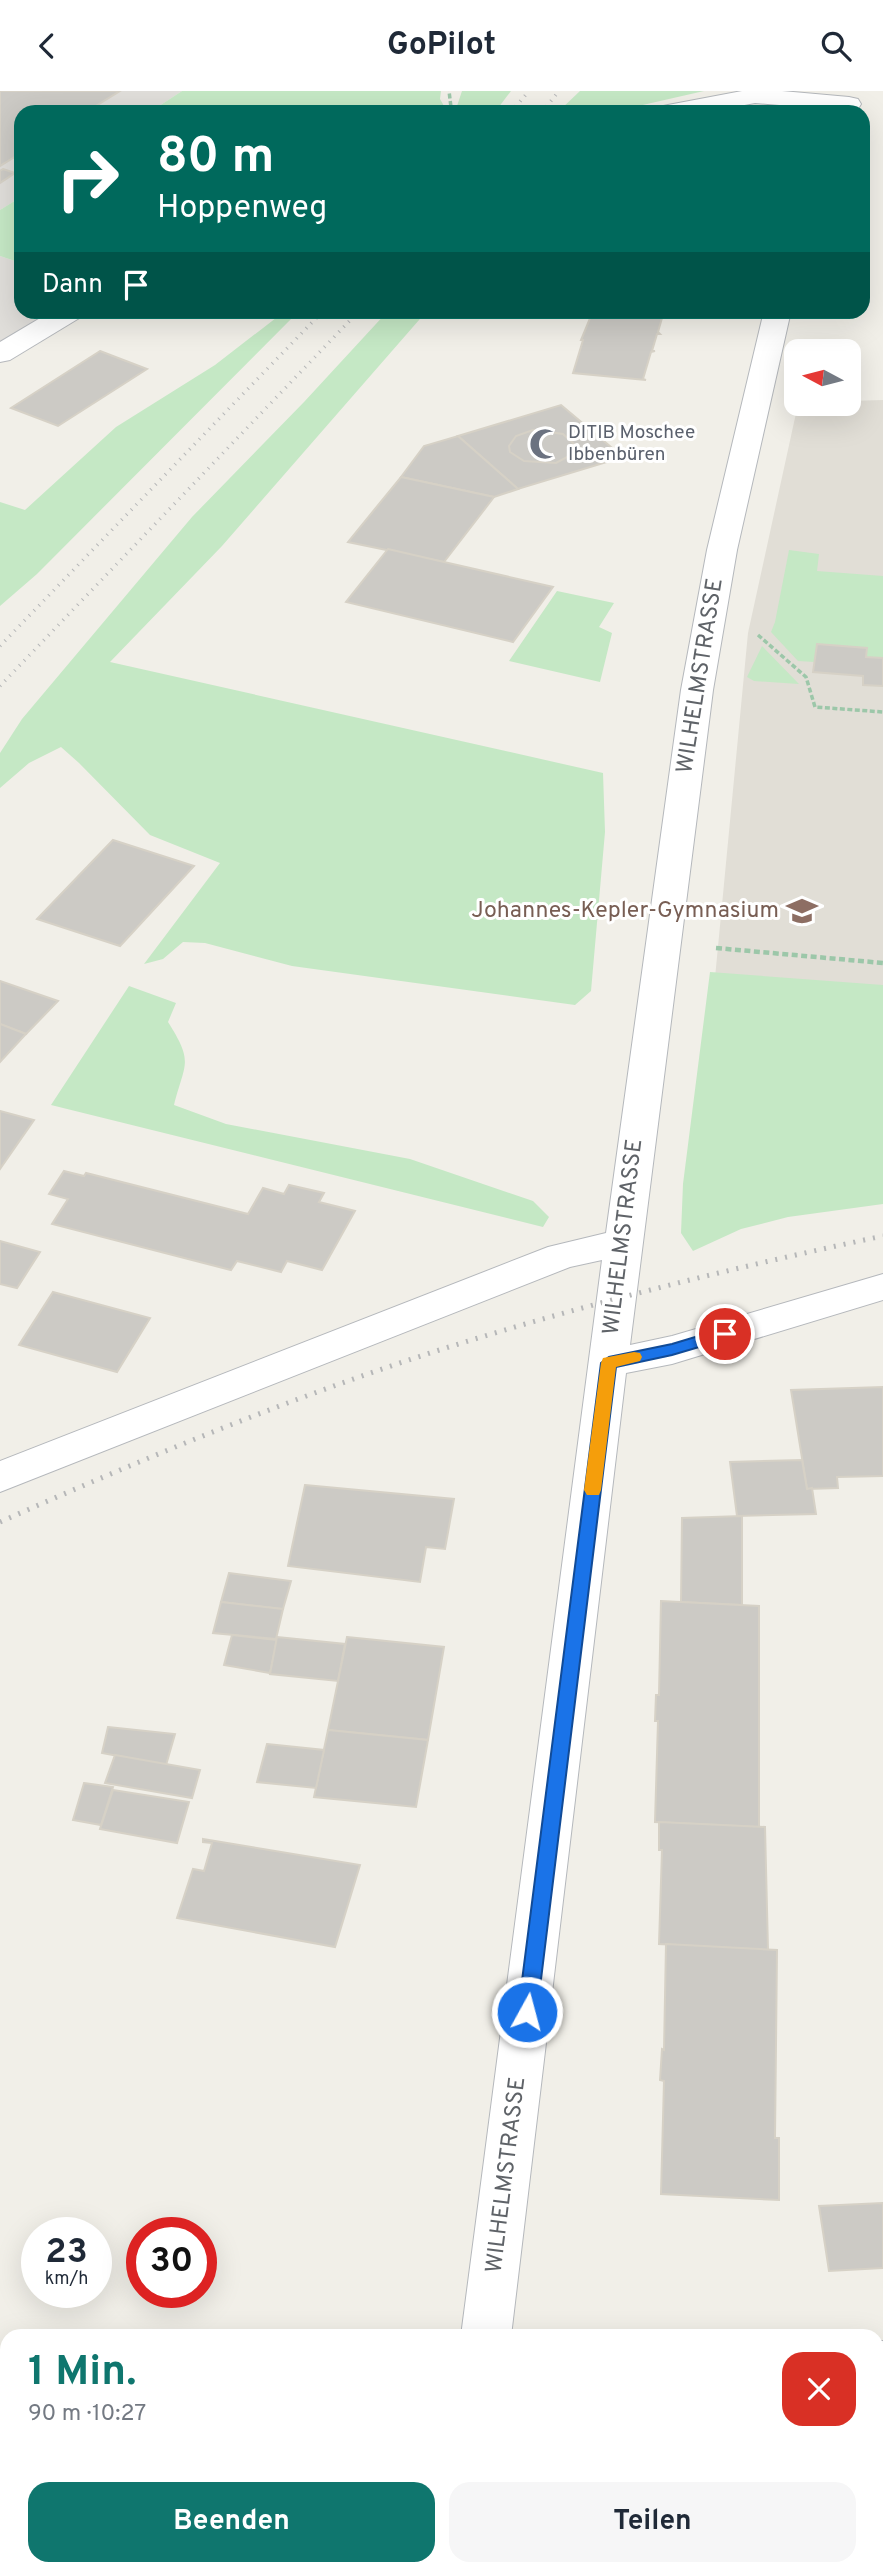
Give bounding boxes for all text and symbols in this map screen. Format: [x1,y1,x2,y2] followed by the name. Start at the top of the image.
[387,26,496,66] text: GoPilot
[28,27,66,65] icon: back
[817,27,855,65] icon: search
[157,128,274,190] text: 80 m
[42,133,133,224] icon: right
[157,189,327,229] text: Hoppenweg
[117,266,155,304] icon: arrive
[42,269,103,302] text: Dann
[784,339,861,417] north arrow
[784,339,861,416] map controls
[568,421,695,467] place label: DITIB Moschee Ibbenbüren
[528,427,562,461] mosque icon: DITIB Moschee Ibbenbüren
[671,576,731,776] street label: WILHELMSTRASSE
[785,894,819,928] school or university icon: Johannes-Kepler-Gymnasium
[471,897,779,926] place label: Johannes-Kepler-Gymnasium
[598,1137,650,1337] street label: WILHELMSTRASSE
[695,1304,755,1364] pin
[706,1315,744,1353] icon: arrive
[490,1975,564,2049] position arrow
[481,2075,533,2275] street label: WILHELMSTRASSE
[126,2217,217,2308] speed limit sign: 30
[45,2231,88,2275] text: 23
[45,2268,88,2291] text: km/h
[28,2347,137,2400] text: 1 Min.
[782,2352,856,2426] button: close
[28,2400,146,2429] text: 90 m · 10:27
[28,2482,435,2562] button: Beenden
[449,2482,856,2562] button: Teilen

